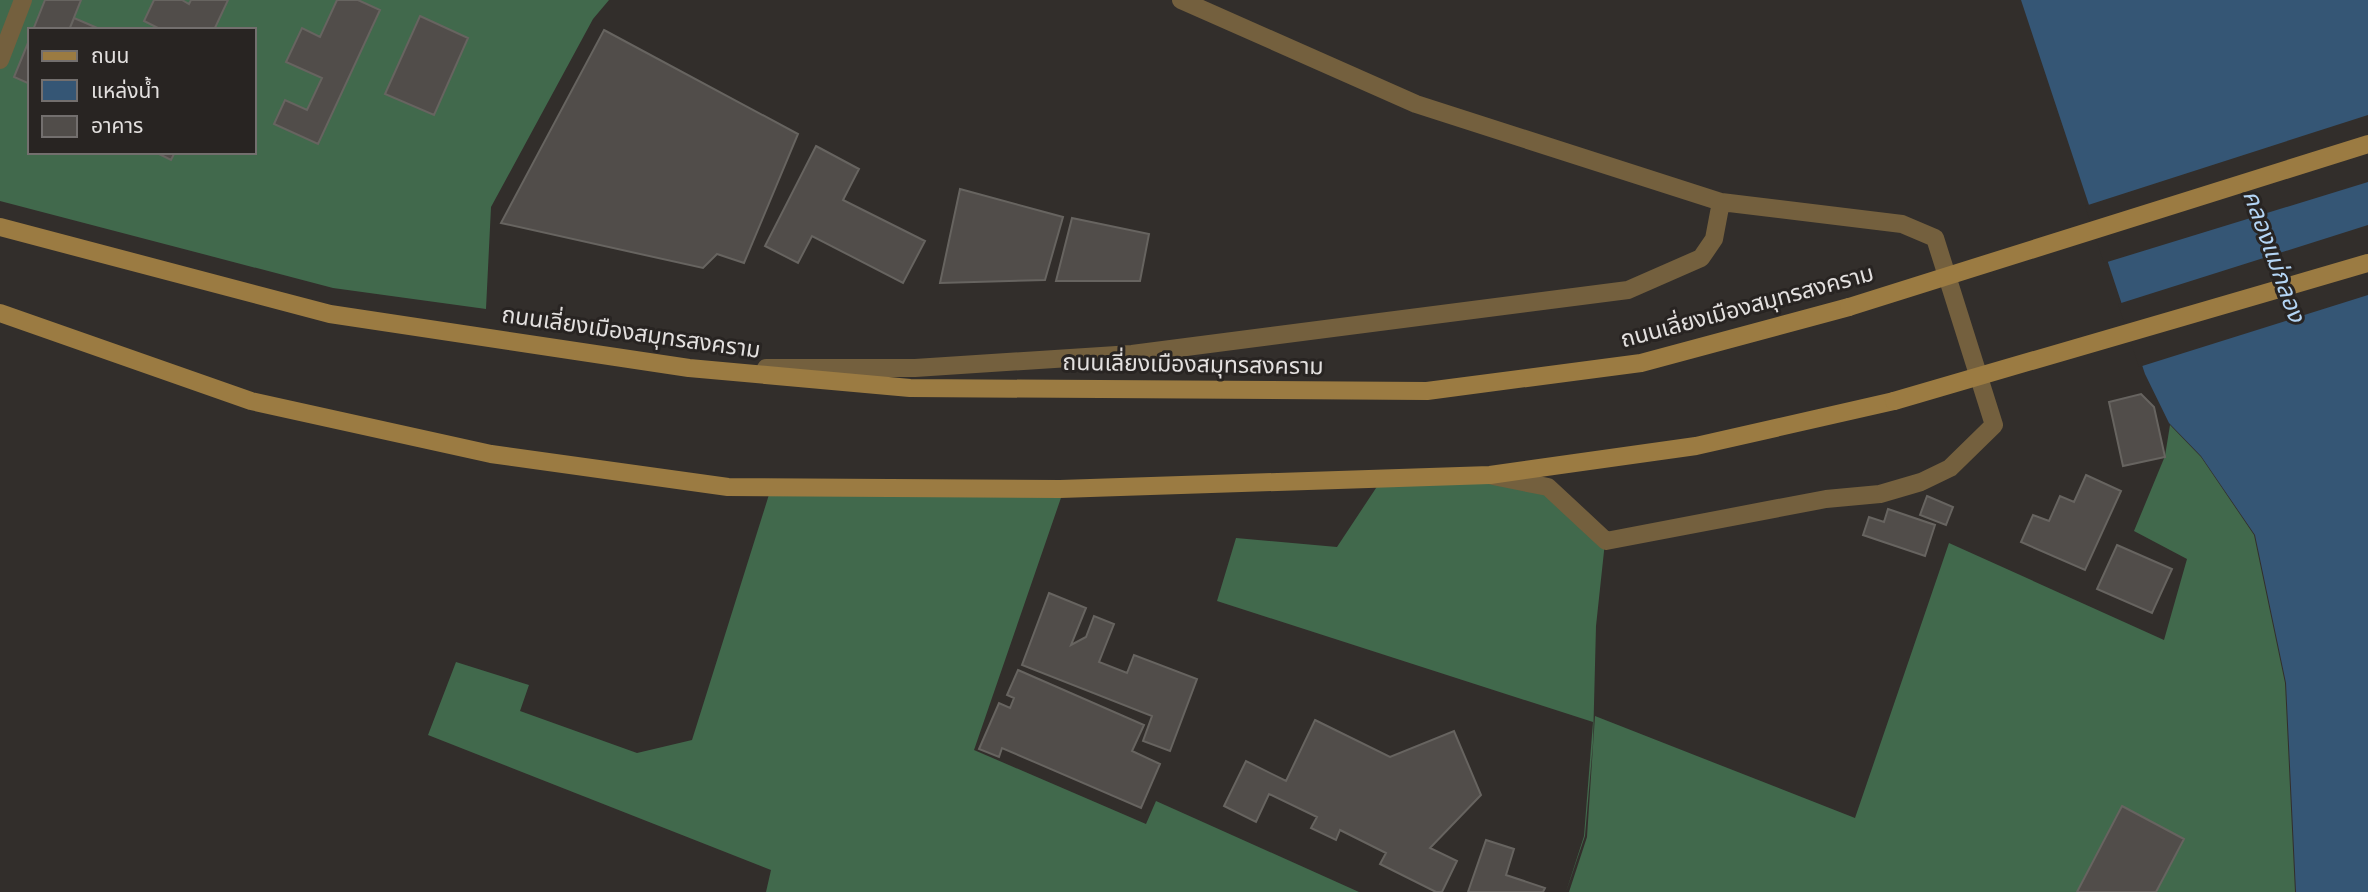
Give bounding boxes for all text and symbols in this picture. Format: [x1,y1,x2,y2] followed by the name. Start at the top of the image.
[28,28,256,154] legend
[91,44,129,68] text: ถนน
[91,76,160,103] text: แหล่งน้ำ
[91,114,143,138] text: อาคาร
[2237,186,2311,327] water label: คลองแม่กลอง
[1617,257,1877,353] street label: ถนนเลี่ยงเมืองสมุทรสงคราม
[500,298,762,364] street label: ถนนเลี่ยงเมืองสมุทรสงคราม
[1062,346,1324,380] street label: ถนนเลี่ยงเมืองสมุทรสงคราม

